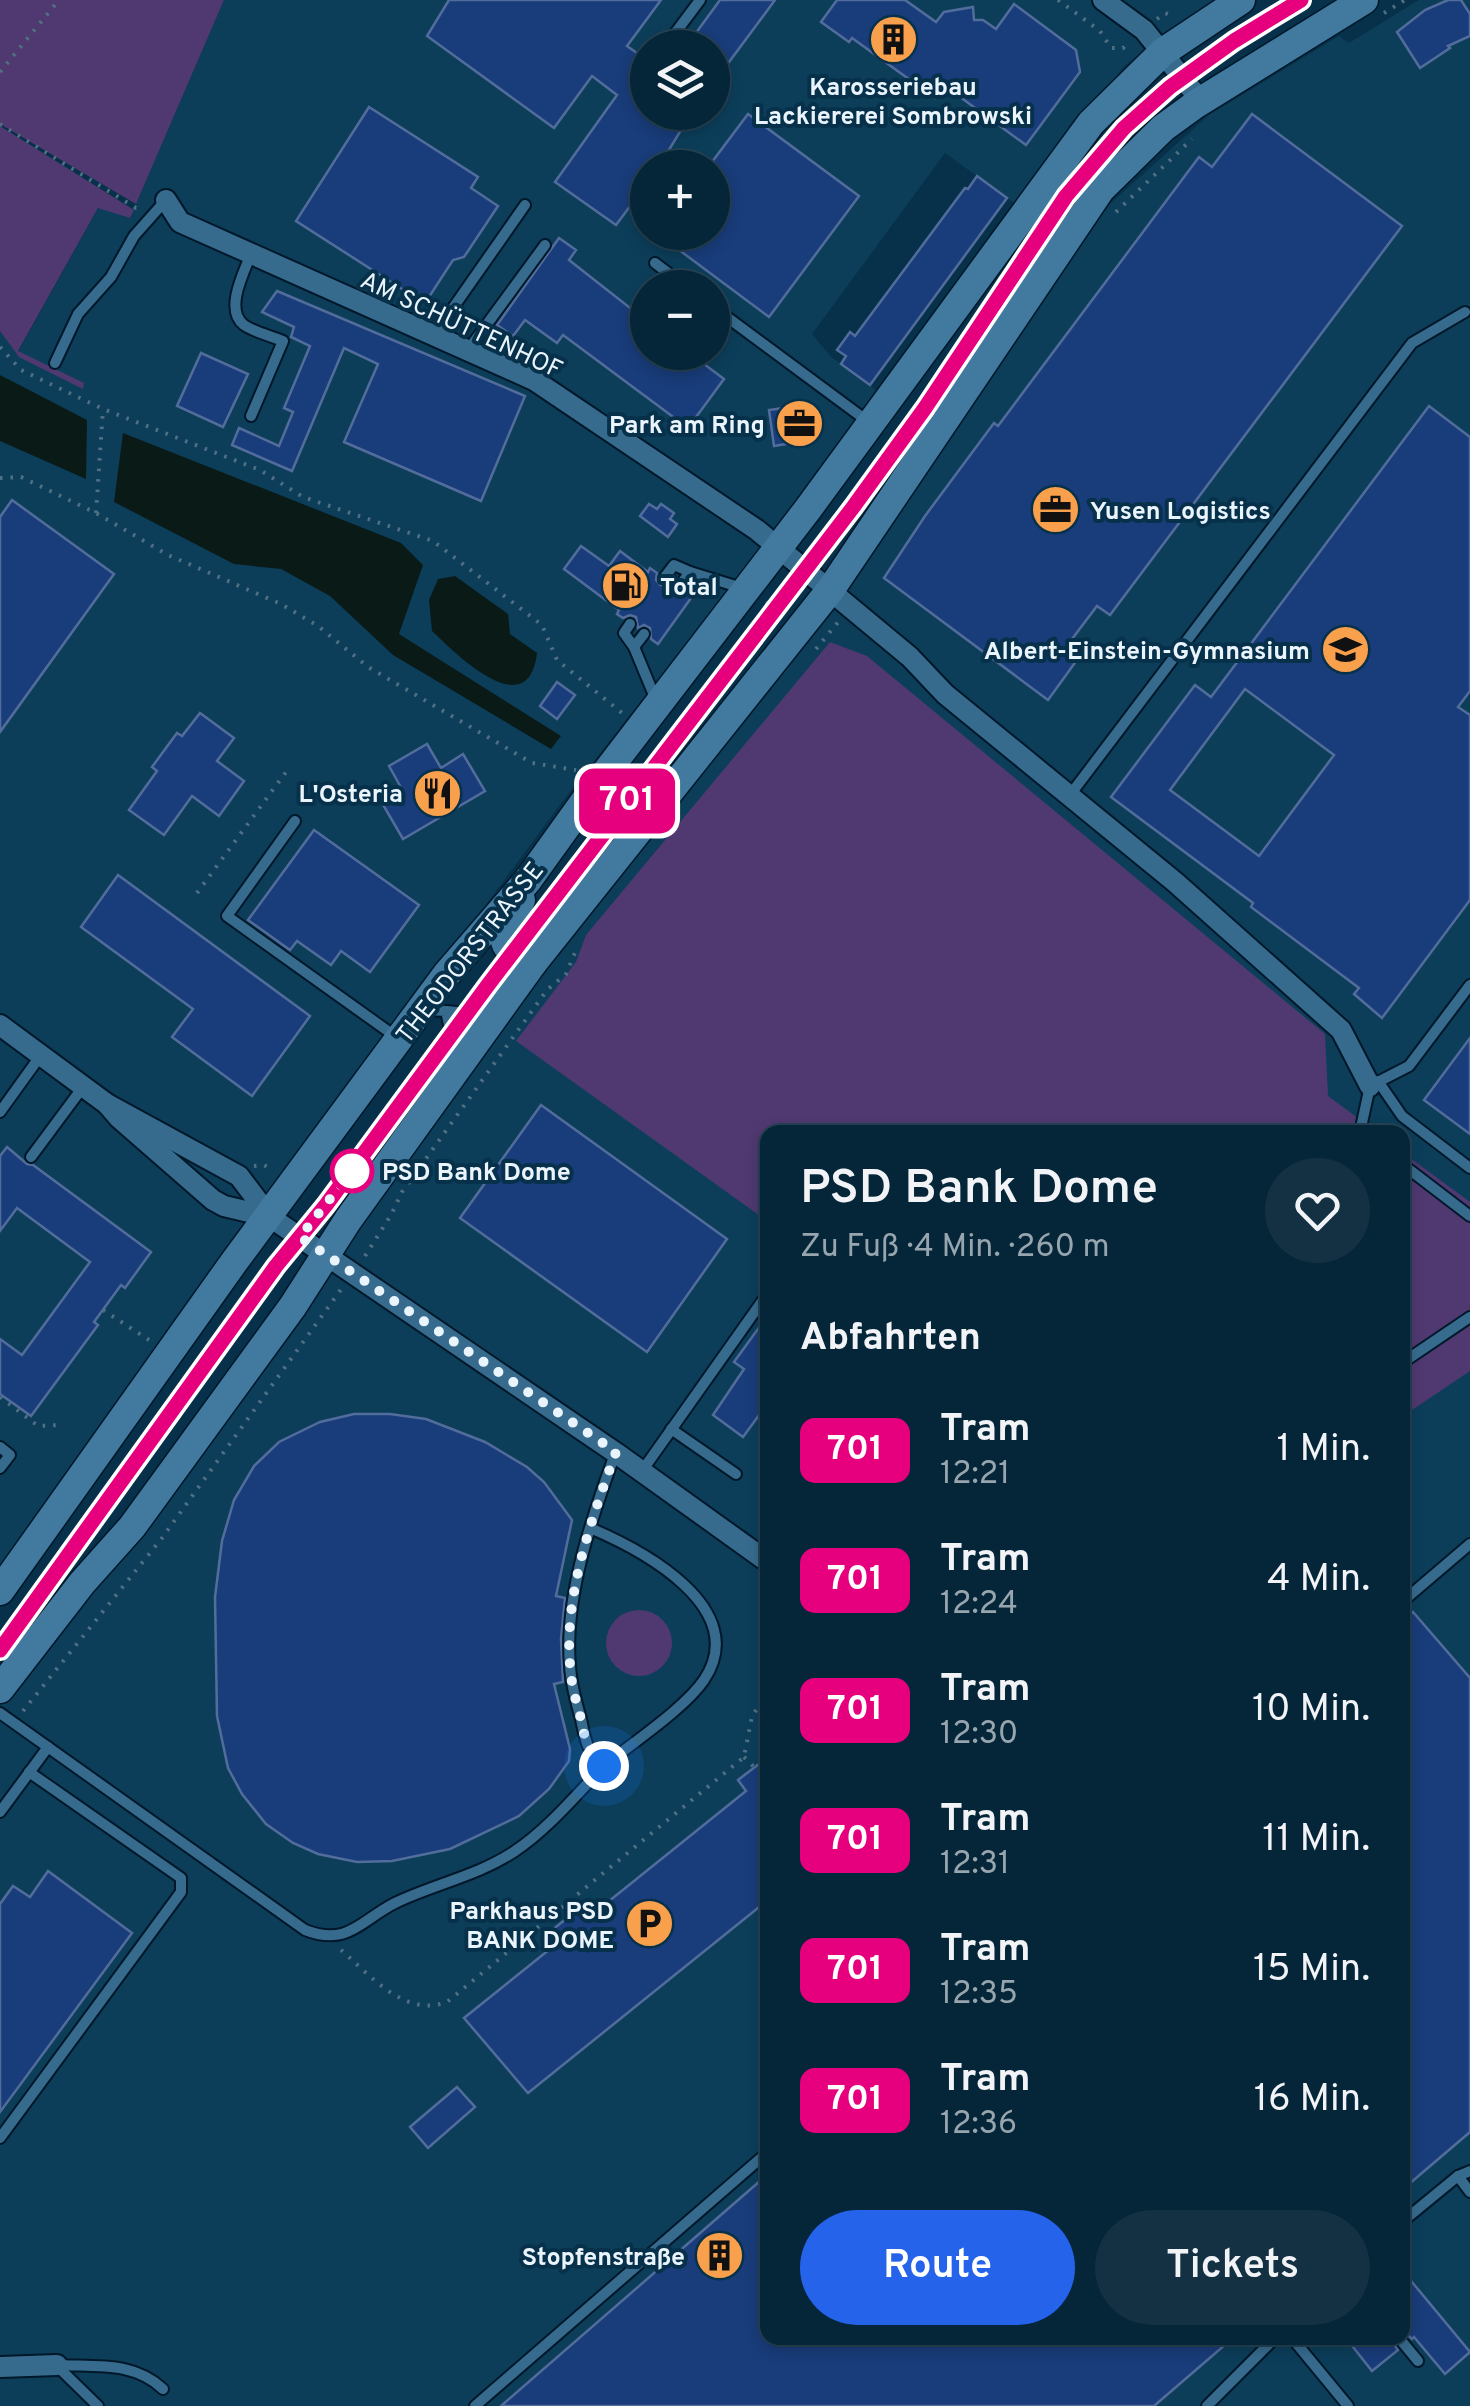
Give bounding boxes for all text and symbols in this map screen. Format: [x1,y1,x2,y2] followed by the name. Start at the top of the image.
[867,14,919,66] building icon: Karosseriebau Lackiererei Sombrowski
[630,30,730,370] map controls
[630,30,730,130] button: layers
[754,73,1032,134] place label: Karosseriebau Lackiererei Sombrowski
[630,150,730,250] button: +
[355,265,567,388] street label: AM SCHÜTTENHOF
[630,270,730,370] button: −
[774,398,826,450] office icon: Park am Ring
[609,411,765,443] place label: Park am Ring
[1029,484,1081,536] office icon: Yusen Logistics
[1090,497,1271,529] place label: Yusen Logistics
[599,560,651,612] fuel station icon: Total
[660,573,718,605] place label: Total
[1319,624,1371,676] school or university icon: Albert-Einstein-Gymnasium
[984,637,1310,669] place label: Albert-Einstein-Gymnasium
[412,767,464,819] restaurant icon: L'Osteria
[570,768,684,834] line badge: 701
[599,779,655,823] text: 701
[298,780,403,812] place label: L'Osteria
[390,856,552,1051] street label: THEODORSTRASSE
[331,1150,373,1192] marker: PSD Bank Dome
[382,1158,571,1190] place label: PSD Bank Dome
[1265,1158,1370,1263] button: heart
[800,1160,1158,1220] text: PSD Bank Dome
[800,1228,1110,1268] text: Zu Fuß · 4 Min. · 260 m
[800,1315,981,1364] text: Abfahrten
[940,1406,1031,1455] text: Tram
[1276,1426,1370,1475] text: 1 Min.
[827,1428,883,1472] text: 701
[940,1455,1010,1495] text: 12:21
[940,1536,1031,1585] text: Tram
[1267,1556,1370,1605] text: 4 Min.
[827,1558,883,1602] text: 701
[940,1585,1018,1625] text: 12:24
[940,1666,1031,1715] text: Tram
[1252,1686,1370,1735] text: 10 Min.
[827,1688,883,1732] text: 701
[940,1715,1018,1755] text: 12:30
[579,1741,629,1791] your location
[940,1796,1031,1845] text: Tram
[1262,1816,1370,1865] text: 11 Min.
[827,1818,883,1862] text: 701
[940,1845,1010,1885] text: 12:31
[450,1897,614,1958] place label: Parkhaus PSD BANK DOME
[623,1898,675,1950] parking icon: Parkhaus PSD BANK DOME
[940,1926,1031,1975] text: Tram
[1253,1946,1370,1995] text: 15 Min.
[827,1948,883,1992] text: 701
[940,1975,1018,2015] text: 12:35
[940,2056,1031,2105] text: Tram
[1254,2076,1370,2125] text: 16 Min.
[827,2078,883,2122] text: 701
[940,2105,1017,2145] text: 12:36
[800,2210,1075,2325] button: Route
[1095,2210,1370,2325] button: Tickets
[694,2230,746,2282] building icon: Stopfenstraße
[522,2243,685,2275] place label: Stopfenstraße

